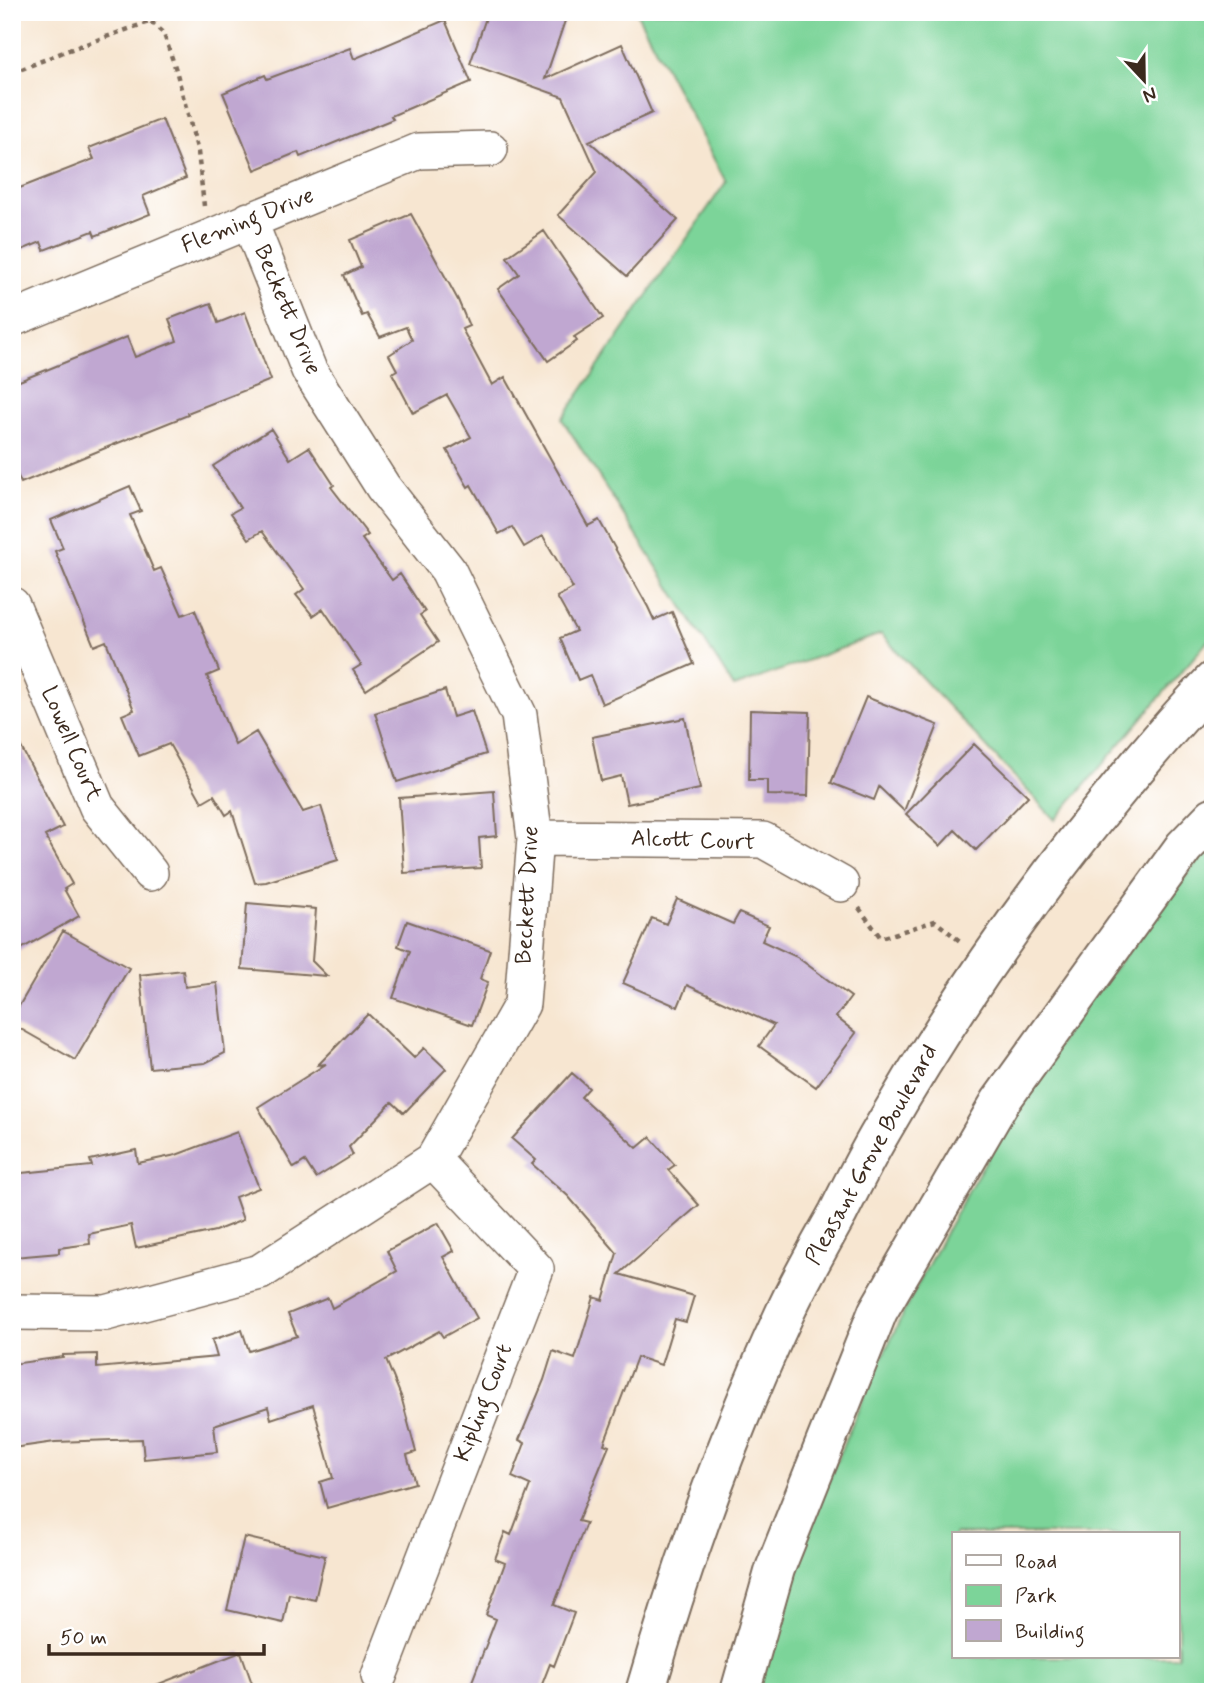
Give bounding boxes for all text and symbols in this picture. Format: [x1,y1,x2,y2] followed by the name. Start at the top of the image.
[1110,46,1180,116] north arrow
[1139,80,1160,108] text: N
[177,181,320,263] street label: Fleming Drive
[246,240,328,380] street label: Beckett Drive
[33,682,109,806] street label: Lowell Court
[630,824,756,858] street label: Alcott Court
[509,825,547,965] street label: Beckett Drive
[799,1039,945,1271] street label: Pleasant Grove Boulevard
[448,1340,522,1467] street label: Kipling Court
[952,1532,1180,1658] legend
[1015,1548,1057,1576] text: Road
[1015,1582,1057,1610] text: Park
[49,1613,264,1657] scale bar
[1015,1618,1085,1648] text: Building
[60,1624,107,1652] text: 50 m

